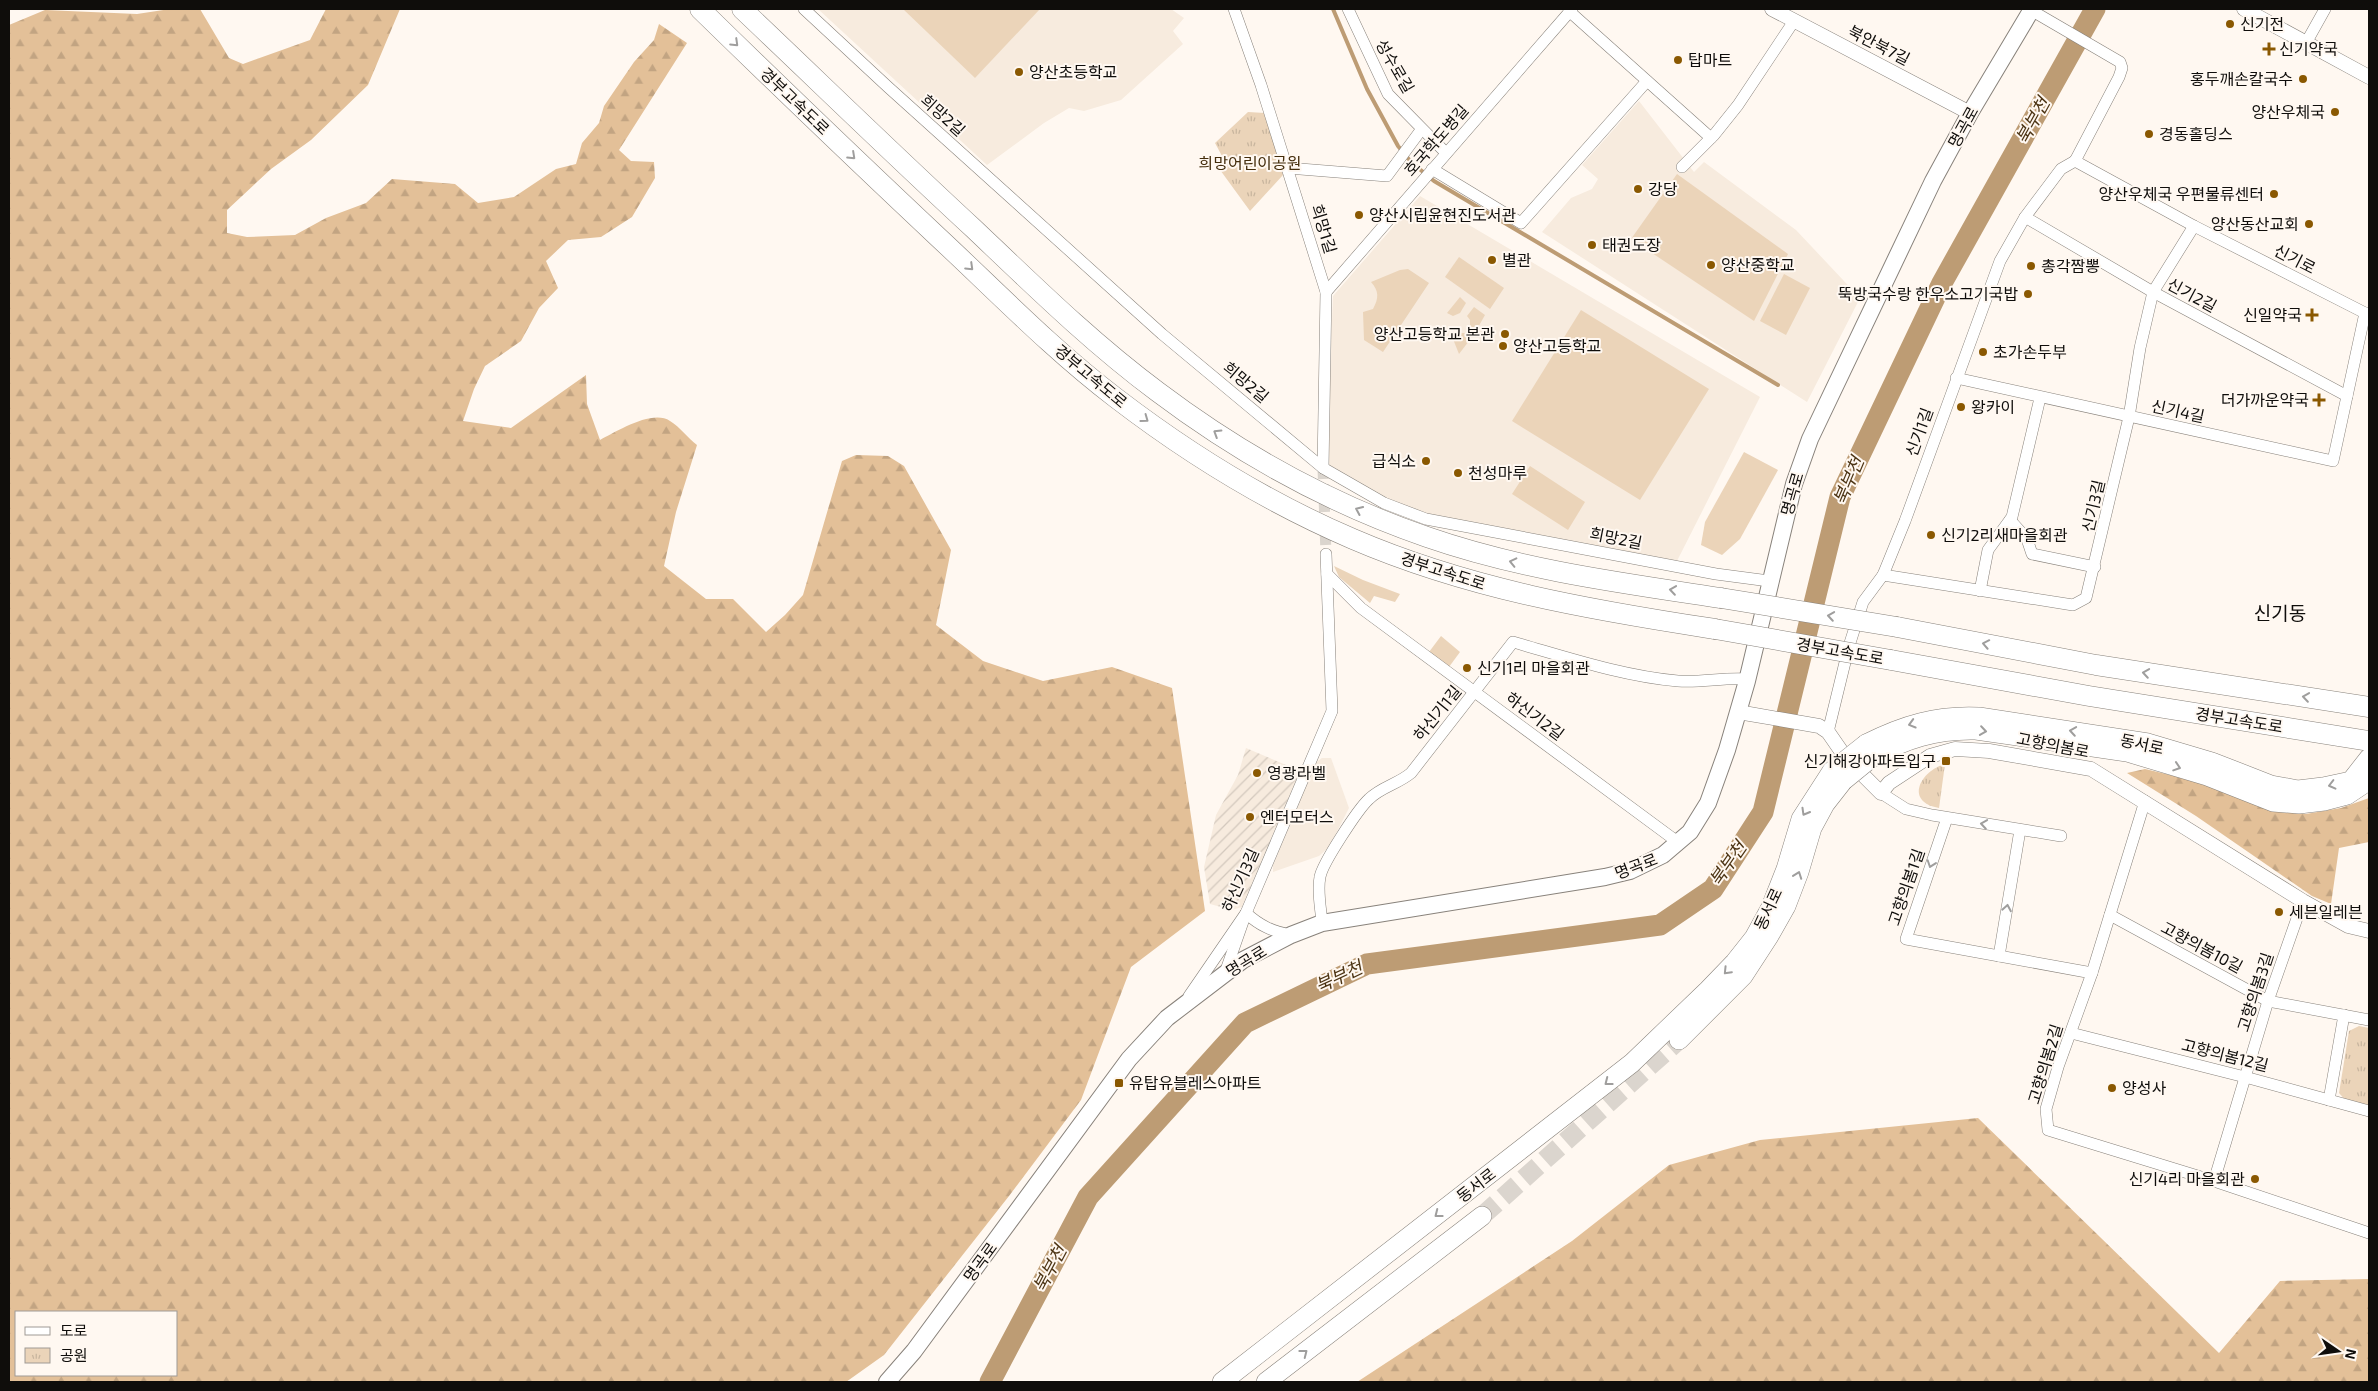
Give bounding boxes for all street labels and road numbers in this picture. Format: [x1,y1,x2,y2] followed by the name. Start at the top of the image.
[1845,21,1913,68] street label: 북안북7길
[1372,35,1418,96] street label: 성수로길
[757,63,834,138] street label: 경부고속도로
[917,90,969,139] street label: 희망2길
[1399,100,1472,179] street label: 호국학도병길
[1944,103,1982,151] street label: 명곡로
[1308,202,1341,256] street label: 희망1길
[2271,240,2319,277] street label: 신기로
[2164,274,2220,315] street label: 신기2길
[1051,340,1131,411] street label: 경부고속도로
[1220,357,1273,406] street label: 희망2길
[2150,396,2206,425] street label: 신기4길
[1901,405,1936,459] street label: 신기1길
[1776,470,1807,518] street label: 명곡로
[2077,478,2108,534] street label: 신기3길
[1588,523,1644,552] street label: 희망2길
[1398,548,1488,593] street label: 경부고속도로
[1795,633,1885,668] street label: 경부고속도로
[1409,681,1465,744] street label: 하신기1길
[1502,688,1568,744] street label: 하신기2길
[2194,703,2284,736] street label: 경부고속도로
[2015,728,2091,761] street label: 고향의봄로
[2119,730,2166,757] street label: 동서로
[1217,845,1262,915] street label: 하신기3길
[1884,846,1928,928] street label: 고향의봄1길
[1612,849,1660,882] street label: 명곡로
[1750,885,1786,933] street label: 동서로
[2158,917,2246,976] street label: 고향의봄10길
[1222,941,1270,980] street label: 명곡로
[2233,950,2276,1034] street label: 고향의봄3길
[2023,1022,2066,1106] street label: 고향의봄2길
[2180,1035,2271,1074] street label: 고향의봄12길
[1452,1163,1499,1206] street label: 동서로
[959,1238,1000,1285] street label: 명곡로

